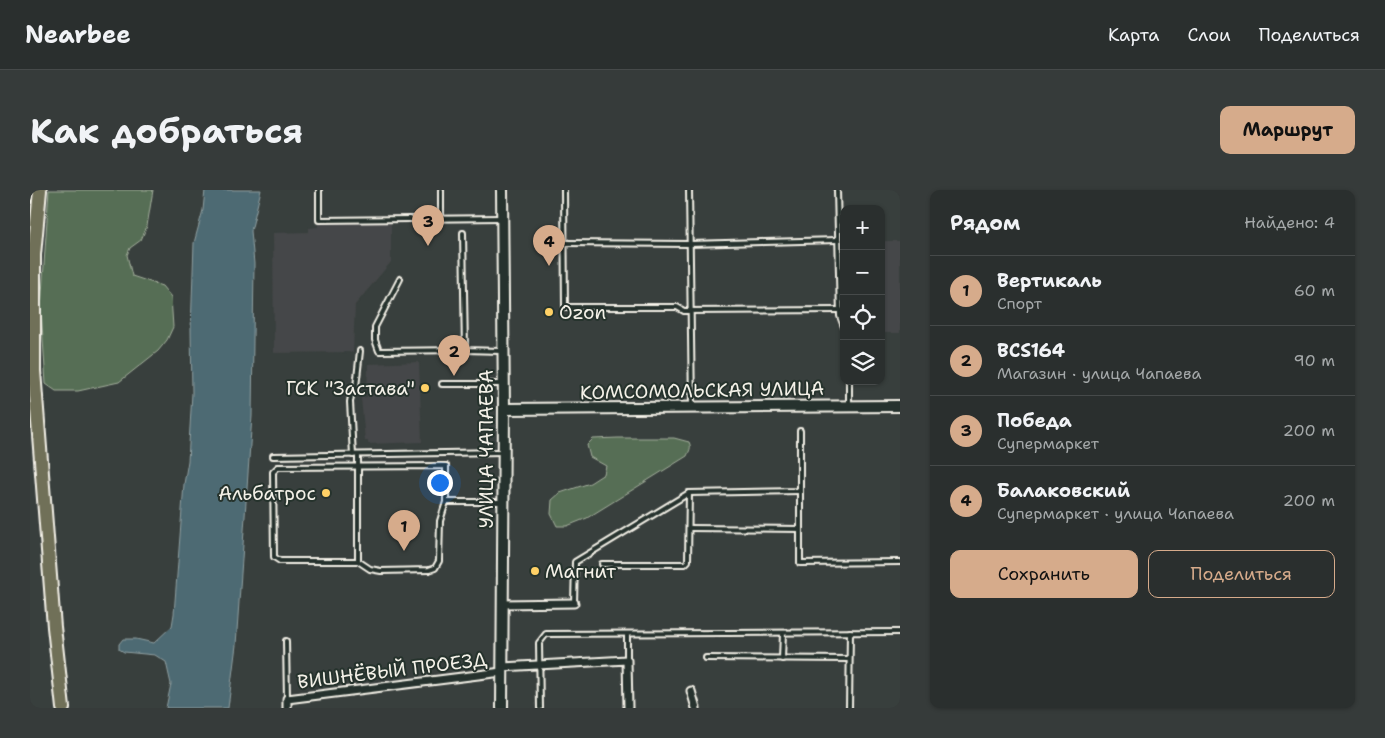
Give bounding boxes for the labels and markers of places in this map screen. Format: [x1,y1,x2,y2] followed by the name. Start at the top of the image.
[412,205,444,246] pin: 3
[533,225,565,266] pin: 4
[559,300,606,325] place label: Ozon
[543,306,555,318] marker: Ozon
[438,335,470,376] pin: 2
[286,376,415,401] place label: ГСК "Застава"
[419,382,431,394] marker: ГСК "Застава"
[218,481,316,506] place label: Альбатрос
[320,487,332,499] marker: Альбатрос
[388,510,420,551] pin: 1
[545,559,616,584] place label: Магнит
[529,565,541,577] marker: Магнит

